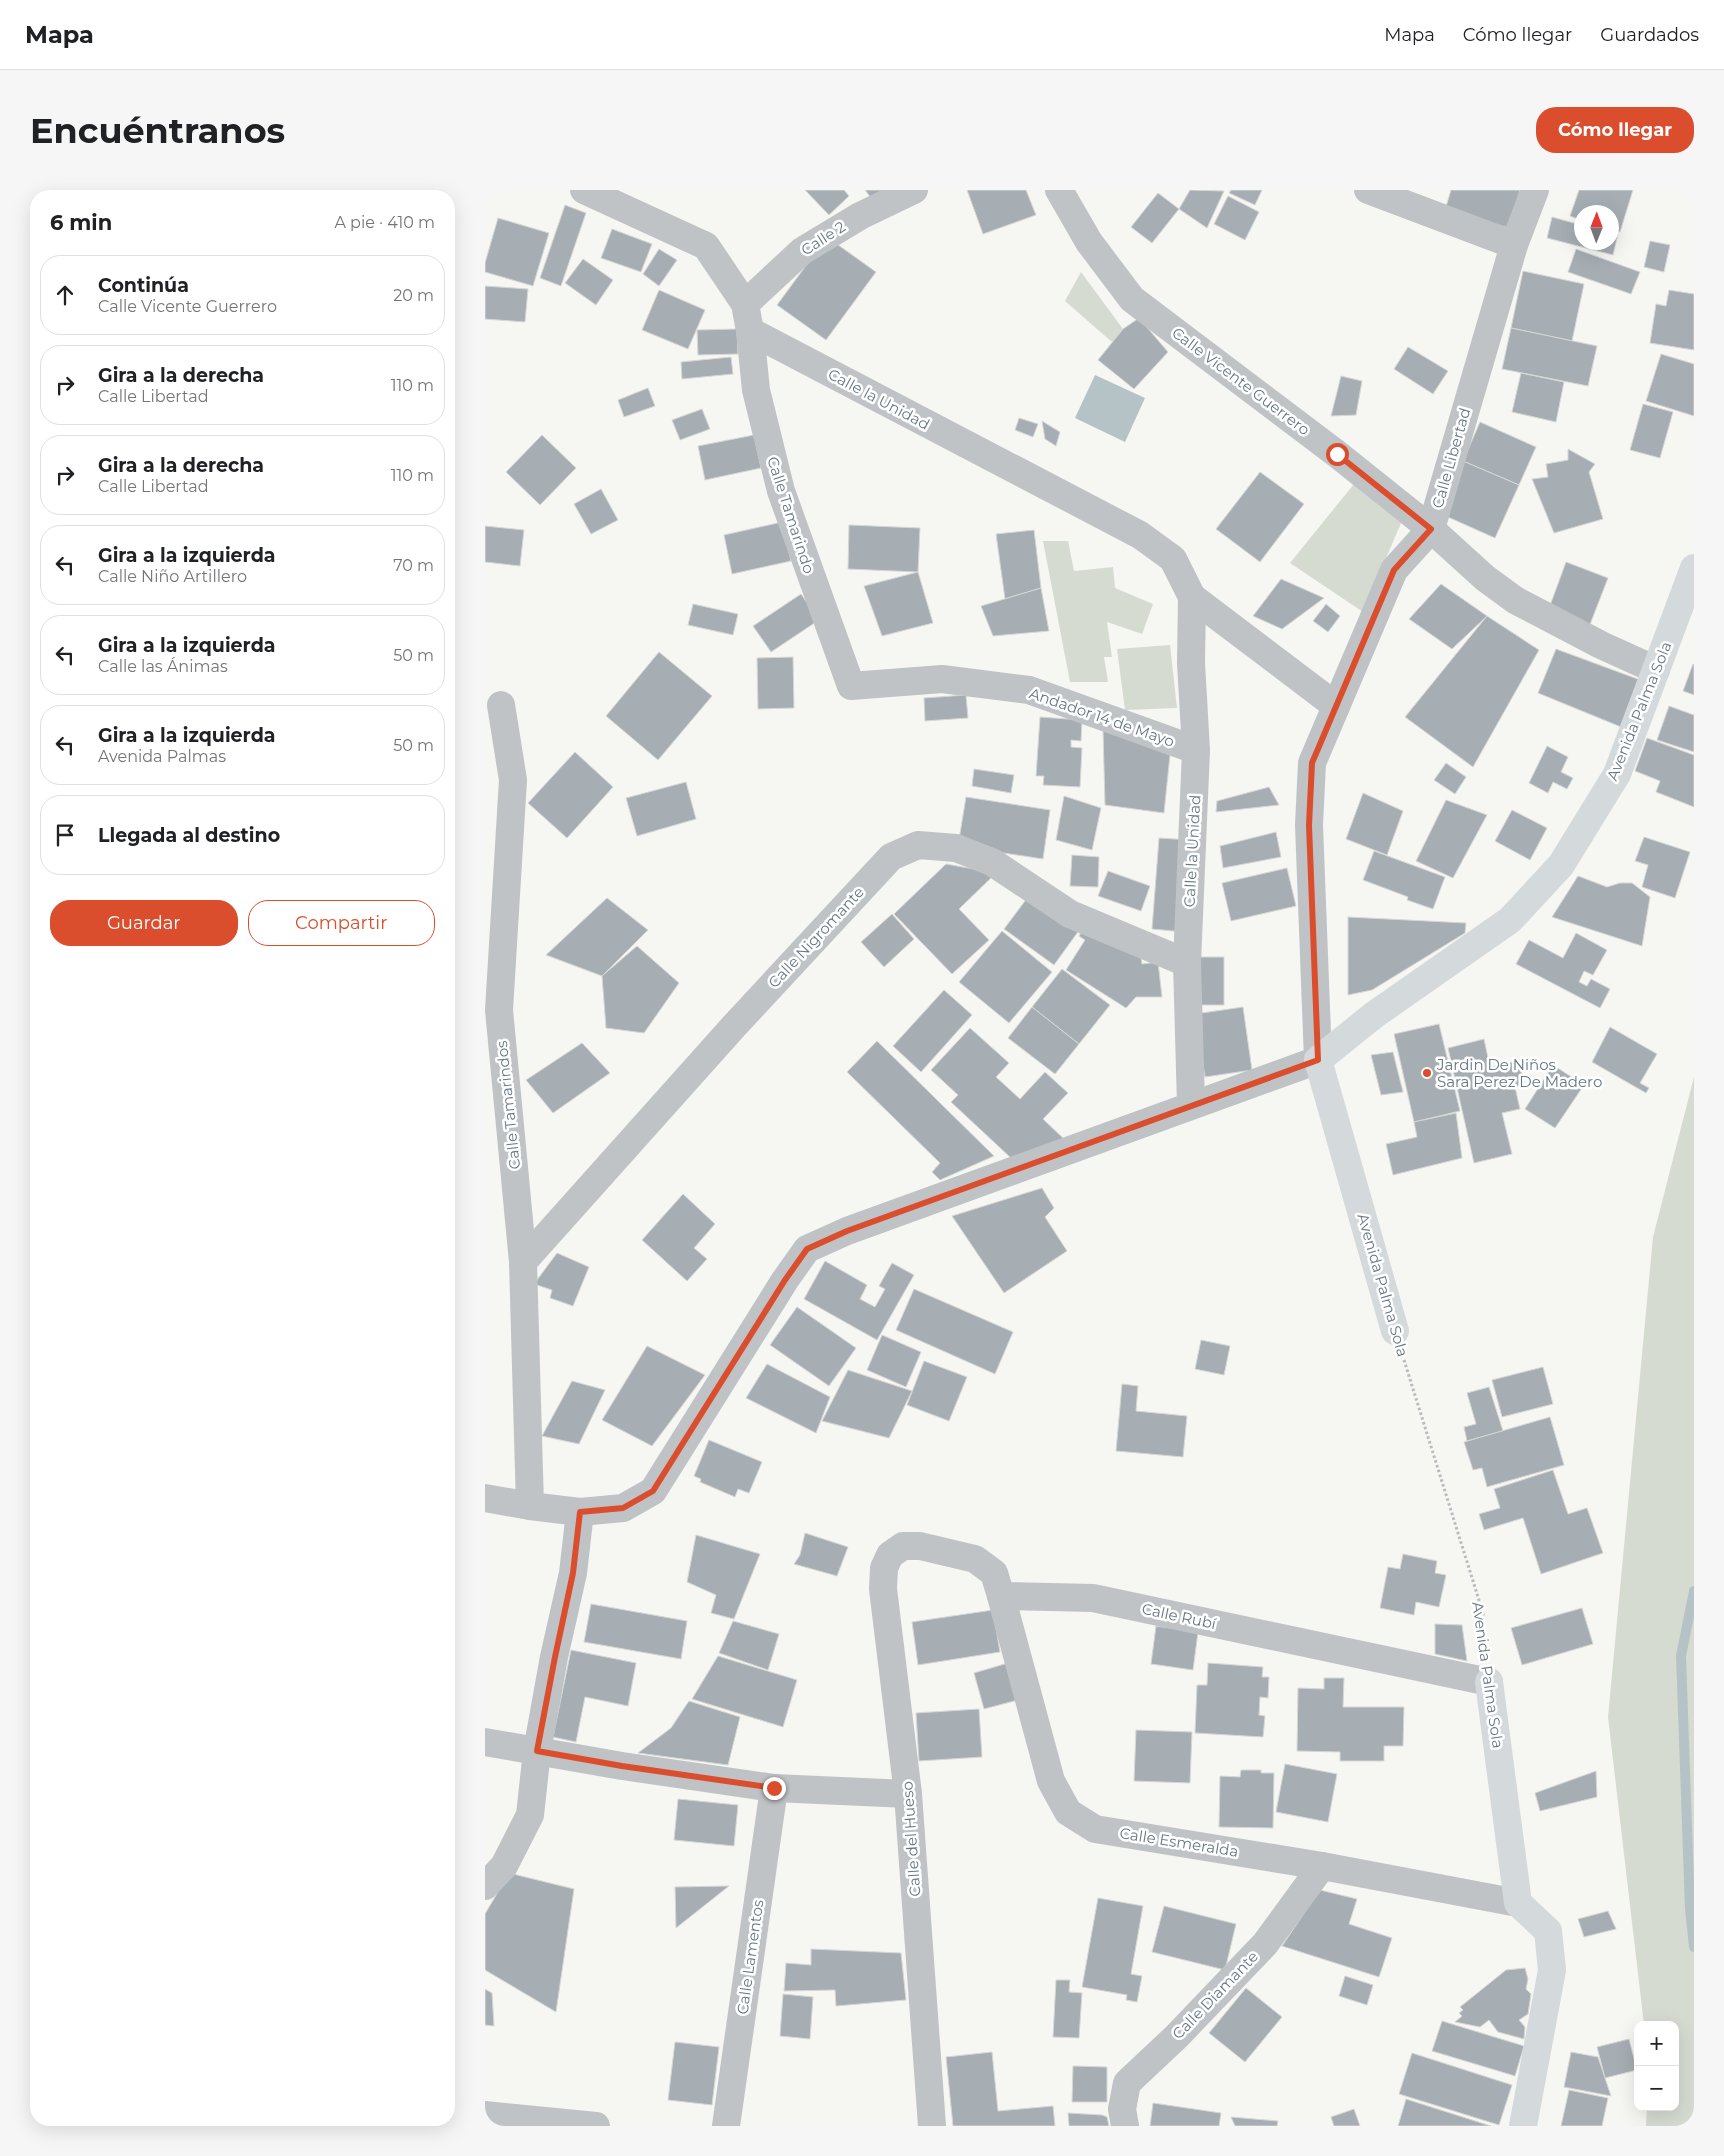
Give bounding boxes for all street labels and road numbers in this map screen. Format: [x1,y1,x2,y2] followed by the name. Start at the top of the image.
[797,217,849,259] street label: Calle 2
[1168,323,1314,439] street label: Calle Vicente Guerrero
[825,364,933,434] street label: Calle la Unidad
[1428,406,1474,510] street label: Calle Libertad
[763,454,819,576] street label: Calle Tamarindo
[1602,639,1676,783] street label: Avenida Palma Sola
[1027,683,1177,751] street label: Andador 14 de Mayo
[1180,794,1204,908] street label: Calle la Unidad
[764,882,868,992] street label: Calle Nigromante
[492,1040,524,1170] street label: Calle Tamarindos
[1353,1211,1413,1359] street label: Avenida Palma Sola
[1140,1599,1219,1633] street label: Calle Rubí
[1468,1600,1508,1750] street label: Avenida Palma Sola
[897,1781,925,1897] street label: Calle del Hueso
[1118,1823,1240,1861] street label: Calle Esmeralda
[733,1898,767,2016] street label: Calle Lamentos
[1168,1947,1262,2043] street label: Calle Diamante

